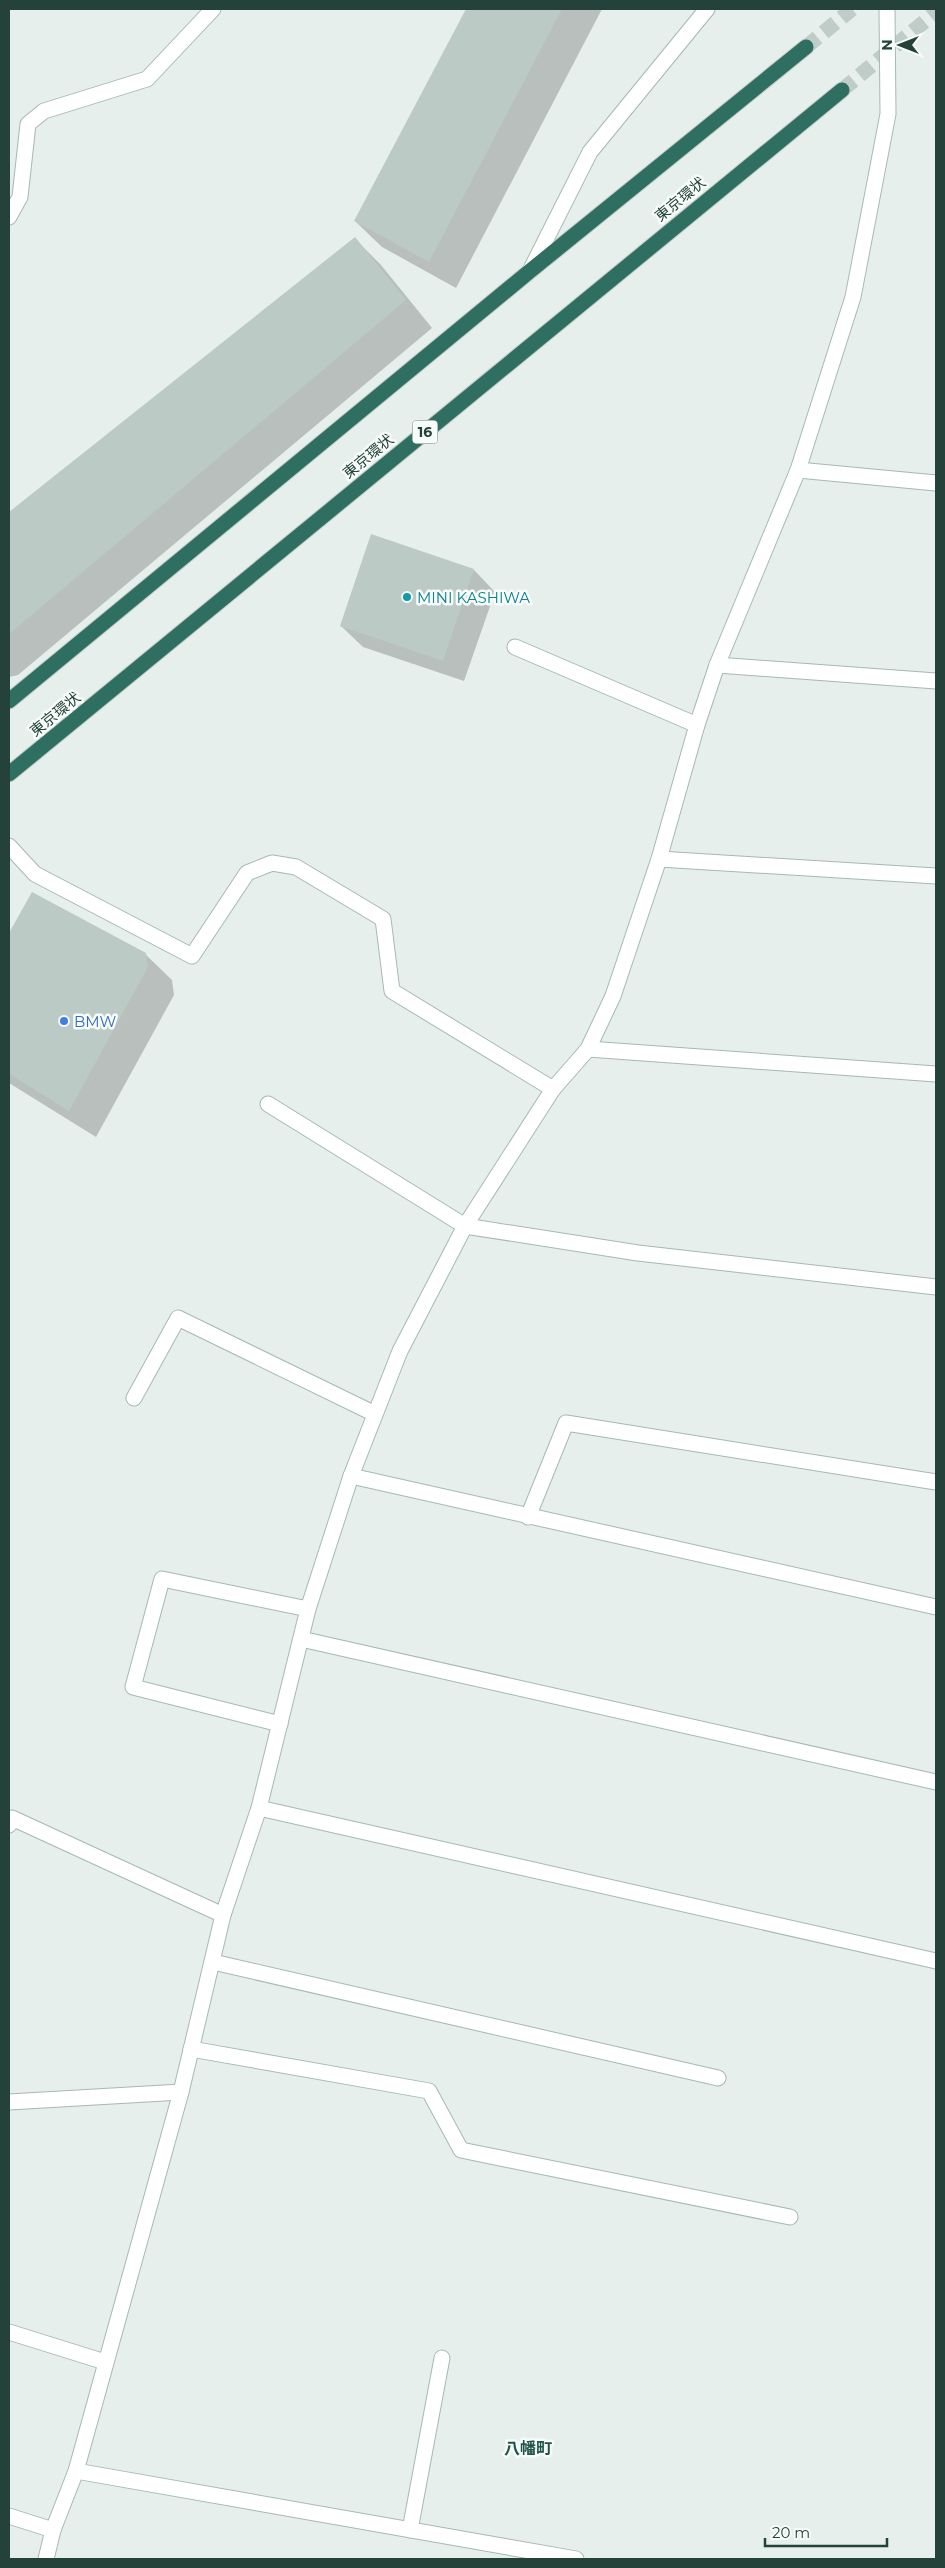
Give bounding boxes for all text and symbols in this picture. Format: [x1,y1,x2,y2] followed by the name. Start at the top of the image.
[875,20,925,70] north arrow
[878,39,896,51] text: N
[651,173,709,225] street label: 東京環状
[412,421,438,444] road number: 16
[339,430,397,482] street label: 東京環状
[417,588,530,607] place label: MINI KASHIWA
[401,591,413,603] marker: MINI KASHIWA
[26,688,84,740] street label: 東京環状
[74,1012,116,1031] place label: BMW
[58,1015,70,1027] marker: BMW
[504,2439,552,2458] district label: 八幡町
[765,2516,888,2548] scale bar
[772,2523,810,2542] text: 20 m

